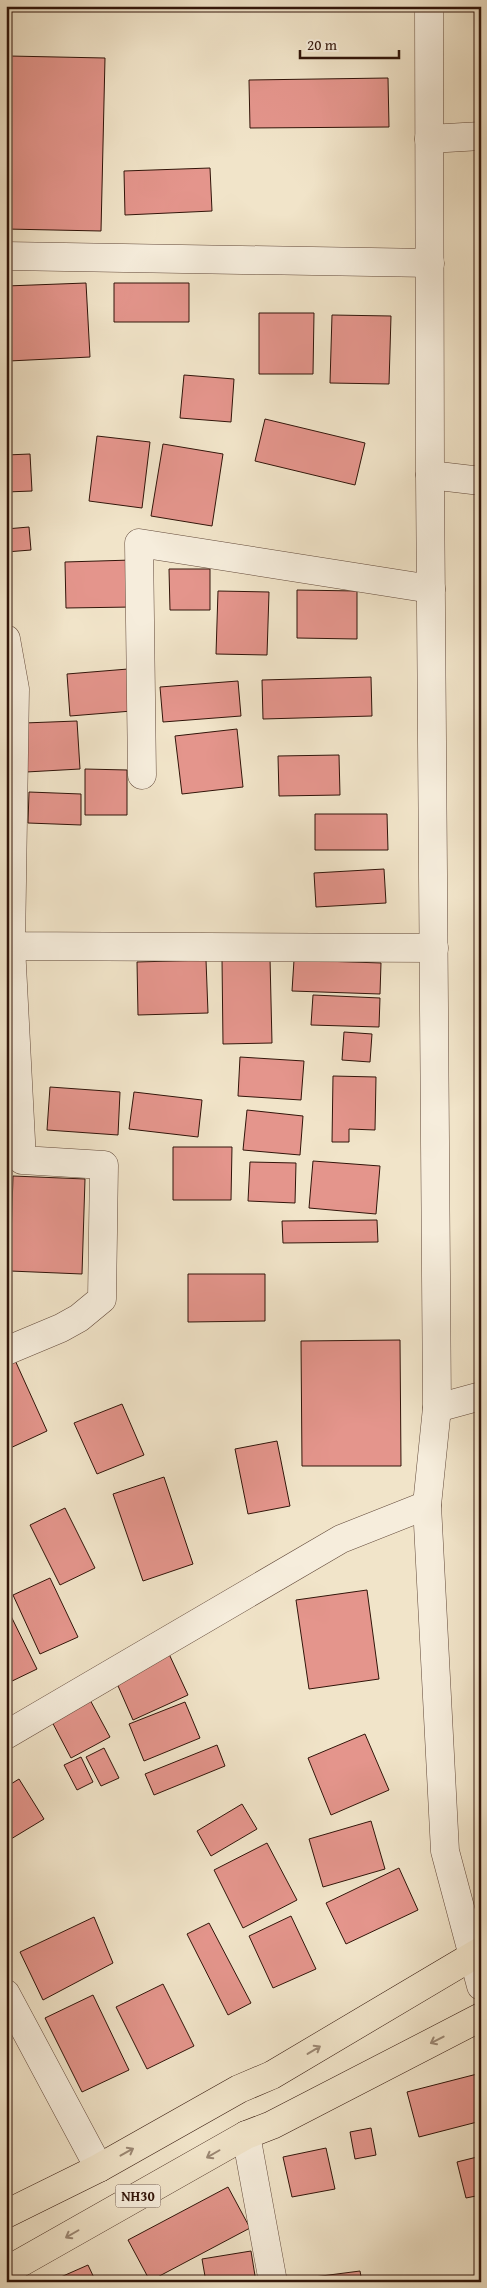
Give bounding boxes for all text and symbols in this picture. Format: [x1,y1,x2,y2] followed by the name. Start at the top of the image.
[300,28,398,60] scale bar
[307,34,338,55] text: 20 m
[430,2035,445,2045] one-way arrow
[306,2044,320,2054] one-way arrow
[120,2146,134,2156] one-way arrow
[206,2149,221,2159] one-way arrow
[116,2184,160,2208] road number: NH30
[64,2229,79,2239] one-way arrow

